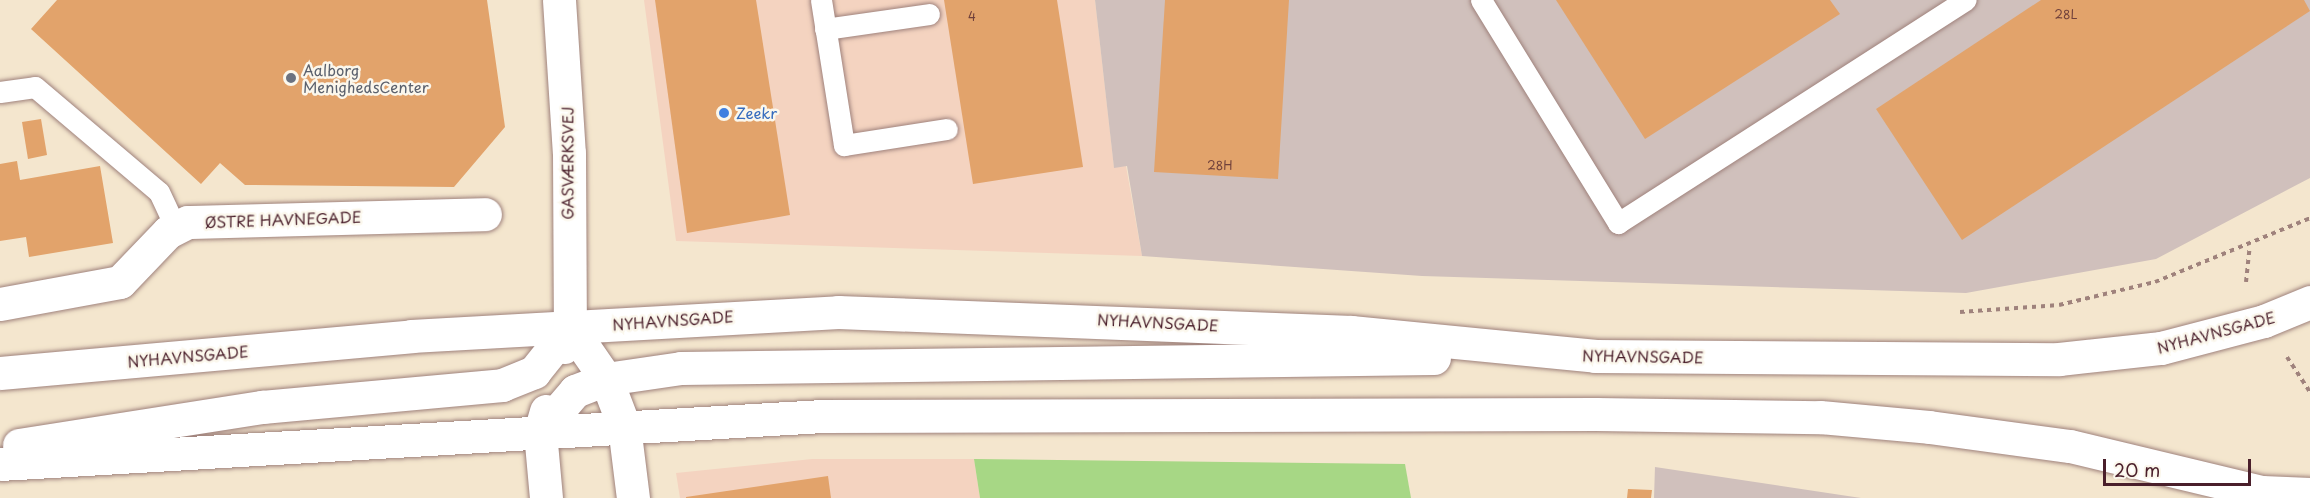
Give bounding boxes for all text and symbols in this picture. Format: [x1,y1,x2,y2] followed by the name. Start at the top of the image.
[2055,8,2077,22] house number: 28L
[968,10,976,24] house number: 4
[303,60,429,95] place label: Aalborg MenighedsCenter
[284,71,298,85] marker: Aalborg MenighedsCenter
[736,104,777,122] place label: Zeekr
[558,106,576,220] street label: GASVÆRKSVEJ
[717,106,731,120] marker: Zeekr
[1207,159,1233,173] house number: 28H
[204,207,362,231] street label: ØSTRE HAVNEGADE
[612,307,734,333] street label: NYHAVNSGADE
[2155,308,2277,356] street label: NYHAVNSGADE
[1097,310,1219,334] street label: NYHAVNSGADE
[127,342,249,370] street label: NYHAVNSGADE
[1582,346,1704,366] street label: NYHAVNSGADE
[2106,447,2254,485] scale bar
[2114,456,2160,483] text: 20 m

